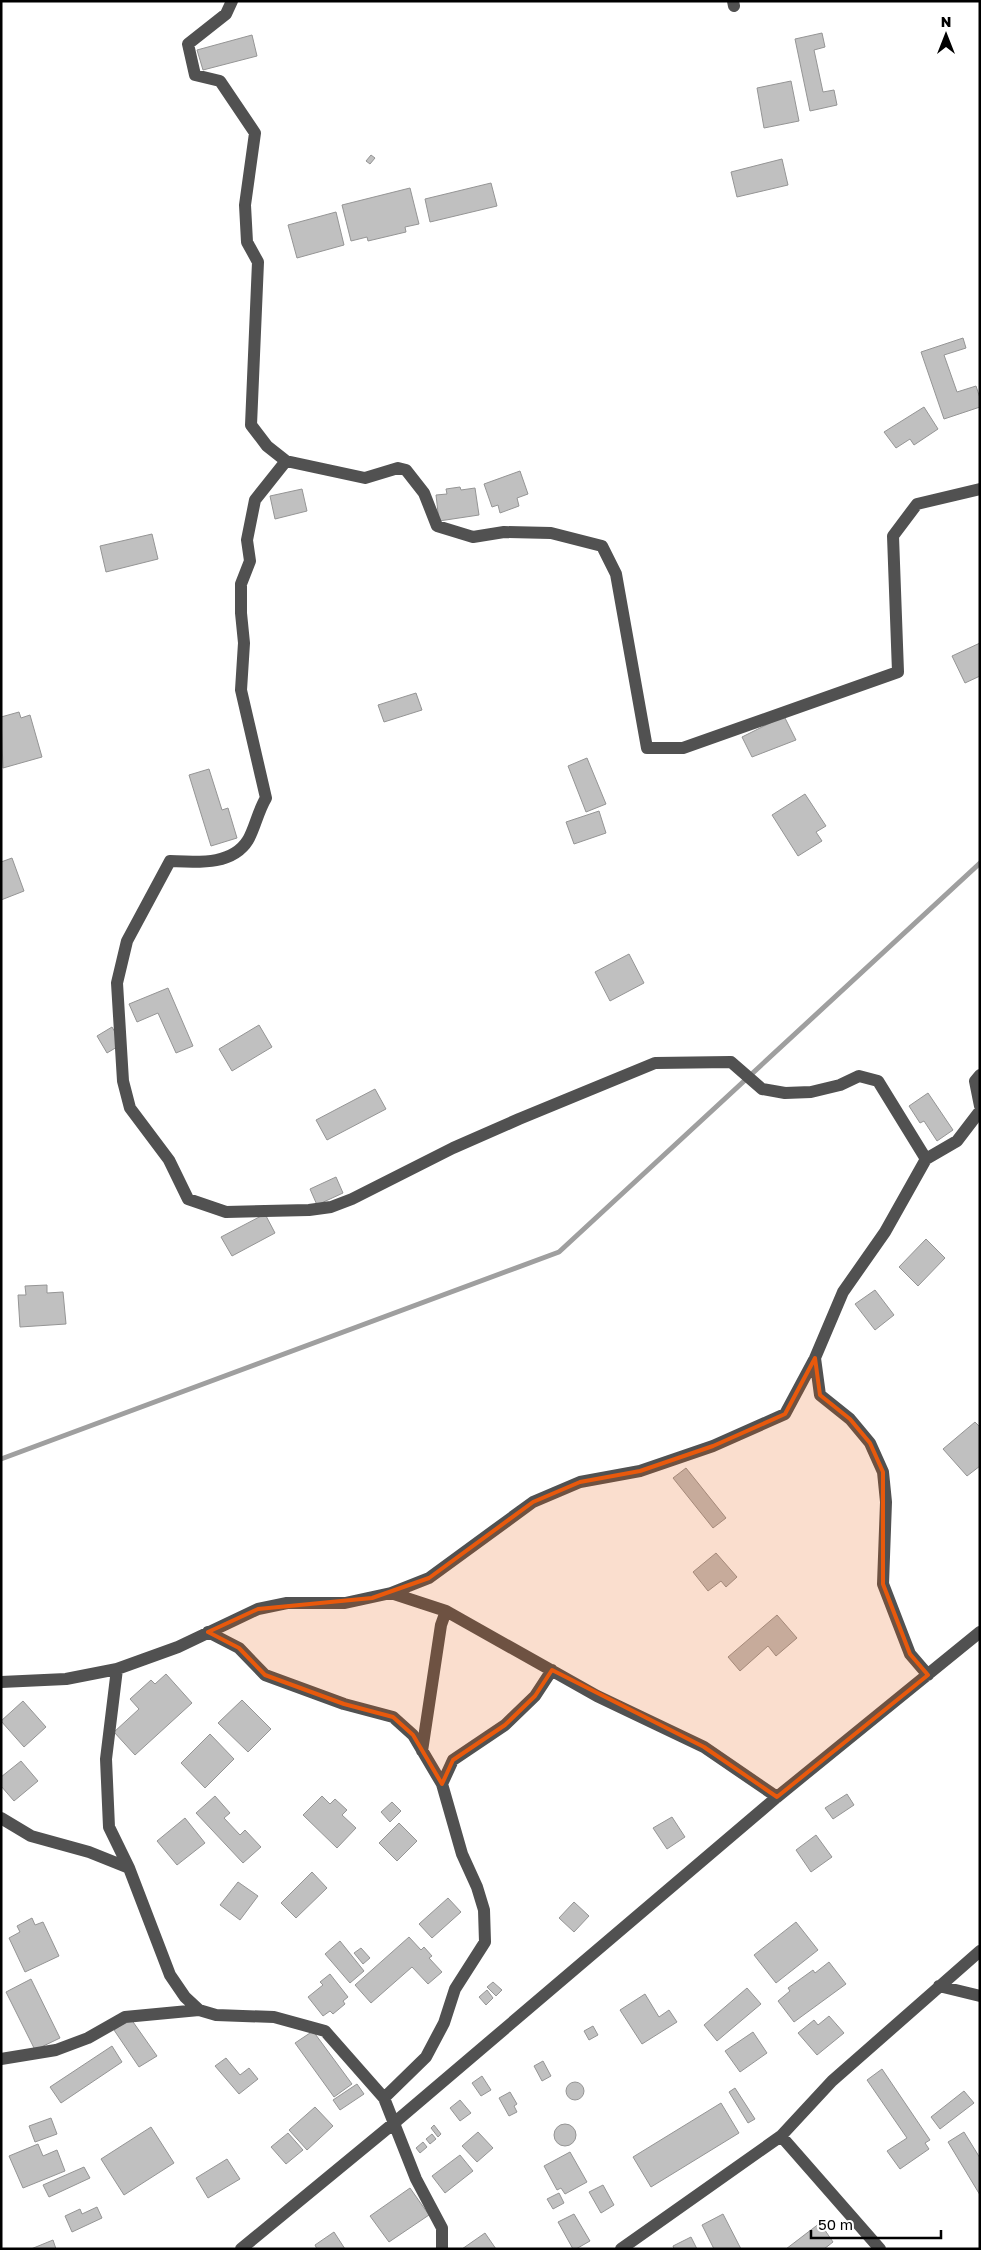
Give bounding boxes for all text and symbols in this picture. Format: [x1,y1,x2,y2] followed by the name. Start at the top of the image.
[921,10,971,60] north arrow
[941,13,951,30] text: N
[811,2208,941,2240] scale bar
[818,2215,853,2233] text: 50 m

